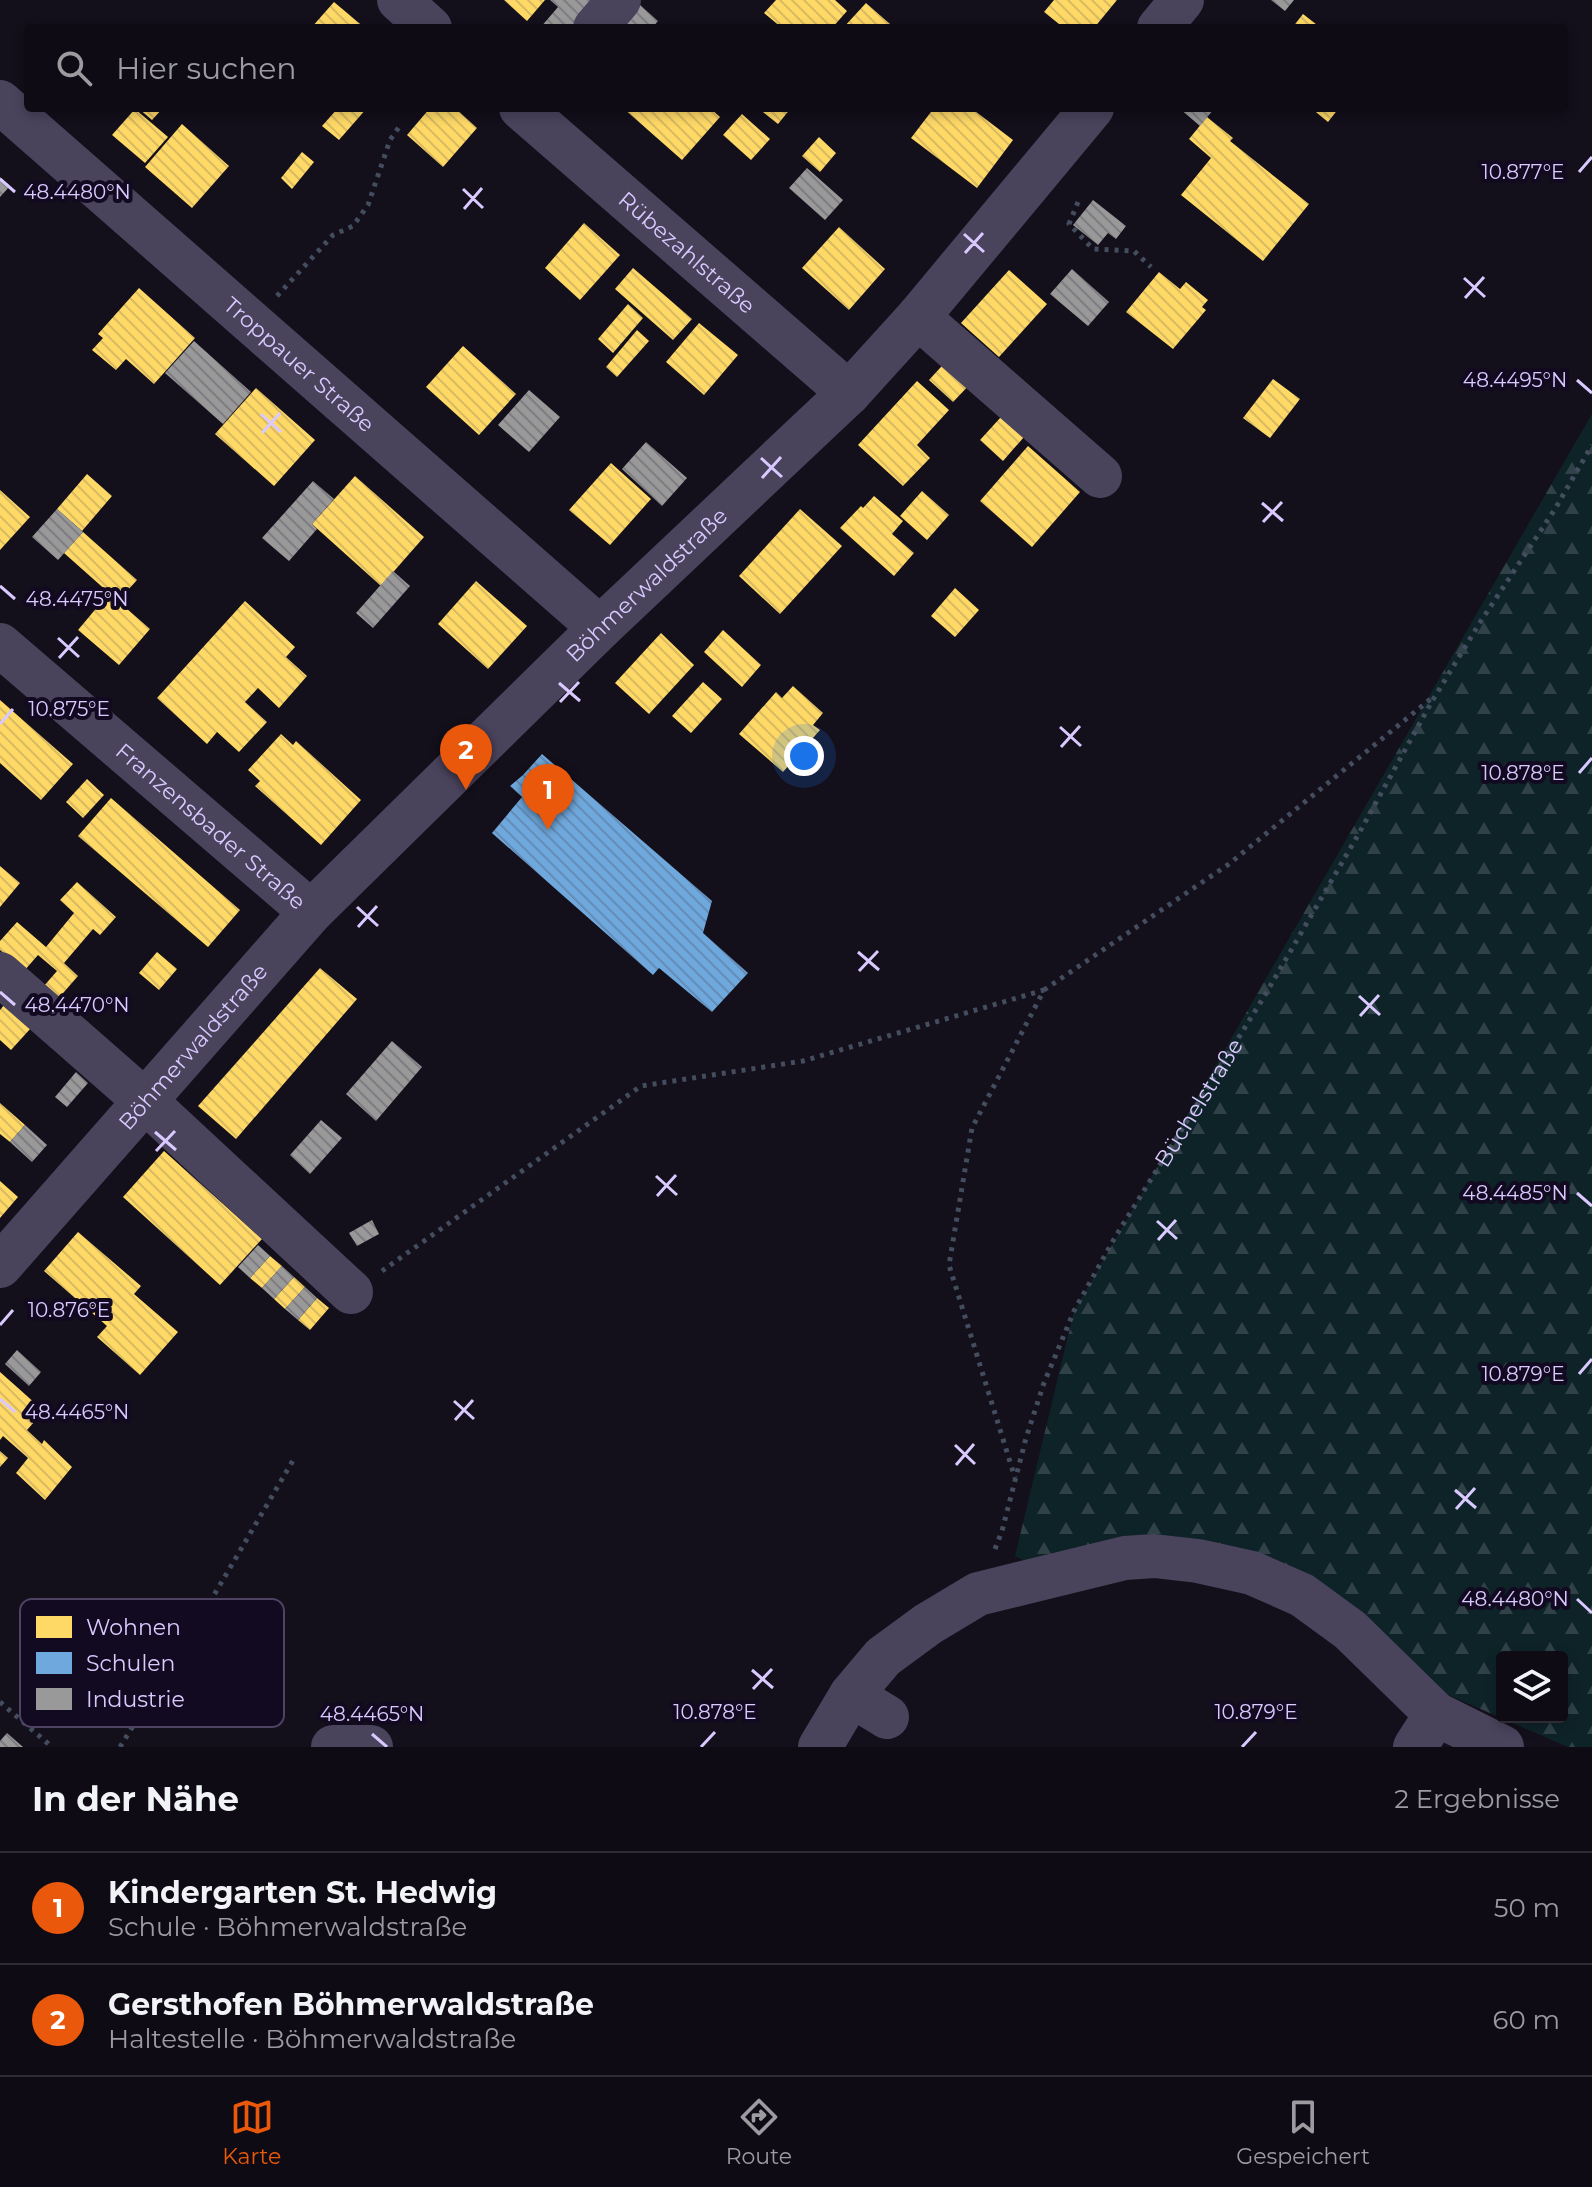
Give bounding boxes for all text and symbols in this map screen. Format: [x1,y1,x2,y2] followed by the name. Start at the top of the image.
[24,24,1568,112] search box
[52,46,96,90] icon: search
[116,50,297,87] text: Hier suchen
[1482,160,1564,184] text: 10.877°E
[23,180,131,204] text: 48.4480°N
[613,186,761,319] street label: Rübezahlstraße
[218,291,380,438] street label: Troppauer Straße
[1463,368,1567,392] text: 48.4495°N
[560,502,733,668] street label: Böhmerwaldstraße
[26,587,128,611] text: 48.4475°N
[28,697,110,721] text: 10.875°E
[440,724,492,790] pin: 2
[784,736,824,776] your location
[110,738,311,915] street label: Franzensbader Straße
[1481,761,1565,785] text: 10.878°E
[522,764,574,830] pin: 1
[113,958,273,1136] street label: Böhmerwaldstraße
[24,993,130,1017] text: 48.4470°N
[1149,1034,1249,1172] street label: Büchelstraße
[1462,1181,1568,1205] text: 48.4485°N
[28,1298,110,1322] text: 10.876°E
[1481,1362,1565,1386] text: 10.879°E
[25,1400,129,1424] text: 48.4465°N
[1461,1587,1569,1611] text: 48.4480°N
[20,1599,284,1727] legend
[86,1614,181,1641] text: Wohnen
[86,1650,175,1677] text: Schulen
[1496,1651,1568,1723] map controls
[1496,1651,1568,1723] button: layers
[86,1686,185,1713] text: Industrie
[673,1700,757,1724] text: 10.878°E
[1214,1700,1298,1724] text: 10.879°E
[320,1702,424,1726] text: 48.4465°N
[32,1778,239,1820] text: In der Nähe
[1394,1783,1560,1815] text: 2 Ergebnisse
[108,1874,497,1911] text: Kindergarten St. Hedwig
[53,1892,63,1924] text: 1
[1494,1892,1560,1924] text: 50 m
[108,1911,467,1943] text: Schule · Böhmerwaldstraße
[108,1986,594,2023] text: Gersthofen Böhmerwaldstraße
[50,2004,66,2036] text: 2
[1493,2004,1560,2036] text: 60 m
[108,2023,516,2055] text: Haltestelle · Böhmerwaldstraße
[222,2095,281,2170] tab: Karte
[726,2095,792,2170] tab: Route
[1236,2095,1370,2170] tab: Gespeichert

